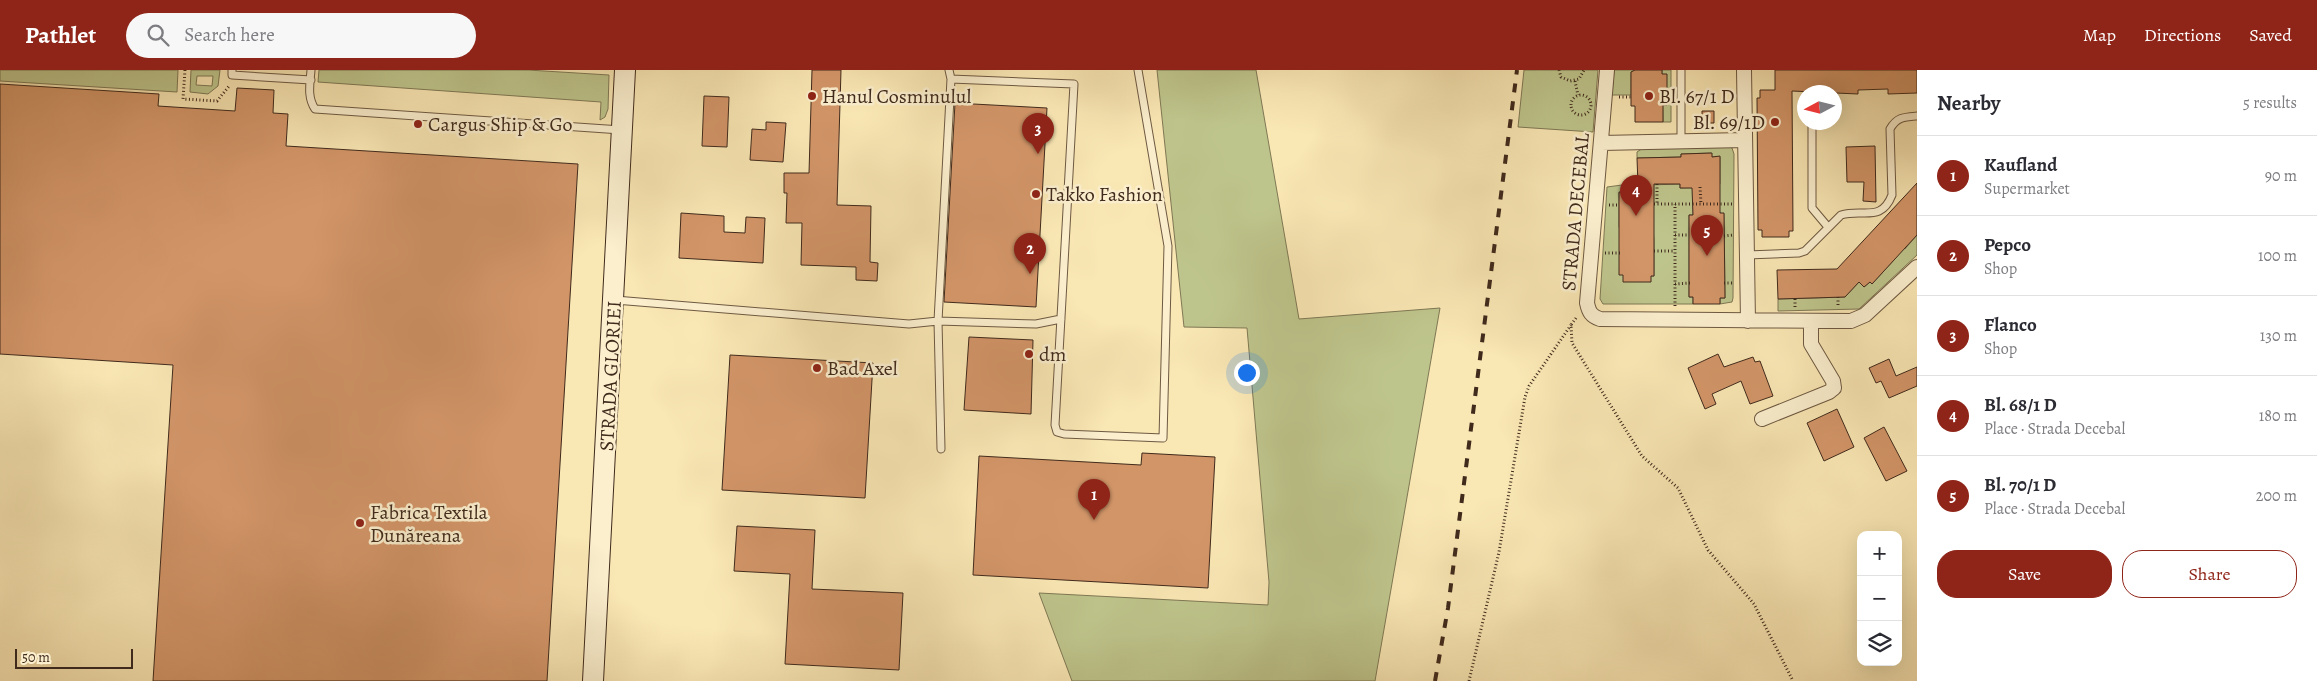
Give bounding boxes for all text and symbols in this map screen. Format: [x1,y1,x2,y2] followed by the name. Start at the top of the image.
[126,13,476,58] search box
[25,19,96,51] text: Pathlet
[144,21,172,49] icon: search
[184,22,275,48] text: Search here
[2083,23,2116,47] text: Map
[2144,23,2221,47] text: Directions
[2249,23,2292,47] text: Saved
[822,83,971,110] place label: Hanul Cosminulul
[1659,83,1735,110] place label: Bl. 67/1 D
[1797,85,1842,130] north arrow
[1937,89,2000,117] text: Nearby
[806,90,818,102] marker: Hanul Cosminulul
[1643,90,1655,102] marker: Bl. 67/1 D
[2243,92,2297,114] text: 5 results
[1693,109,1765,136] place label: Bl. 69/1D
[428,111,572,138] place label: Cargus Ship & Go
[1022,113,1054,154] pin: 3
[1769,116,1781,128] marker: Bl. 69/1D
[412,118,424,130] marker: Cargus Ship & Go
[1555,131,1596,292] street label: STRADA DECEBAL
[1984,152,2057,178] text: Kaufland
[1950,165,1956,187] text: 1
[2265,165,2297,187] text: 90 m
[1620,175,1652,216] pin: 4
[1984,178,2070,200] text: Supermarket
[1046,181,1163,208] place label: Takko Fashion
[1030,188,1042,200] marker: Takko Fashion
[1691,215,1723,256] pin: 5
[1984,232,2031,258] text: Pepco
[1014,233,1046,274] pin: 2
[1949,245,1957,267] text: 2
[2258,245,2297,267] text: 100 m
[1984,258,2017,280] text: Shop
[593,300,628,452] street label: STRADA GLORIEI
[1984,312,2037,338] text: Flanco
[1950,325,1956,347] text: 3
[2260,325,2297,347] text: 130 m
[1984,338,2017,360] text: Shop
[1039,341,1067,368] place label: dm
[1023,348,1035,360] marker: dm
[827,355,898,382] place label: Bad Axel
[1234,360,1260,386] your location
[811,362,823,374] marker: Bad Axel
[1984,392,2057,418] text: Bl. 68/1 D
[1949,405,1957,427] text: 4
[2259,405,2297,427] text: 180 m
[1984,418,2125,440] text: Place · Strada Decebal
[1984,472,2056,498] text: Bl. 70/1 D
[1078,479,1110,520] pin: 1
[1950,485,1956,507] text: 5
[2256,485,2297,507] text: 200 m
[1984,498,2125,520] text: Place · Strada Decebal
[370,499,489,549] place label: Fabrica Textila Dunăreana
[354,517,366,529] marker: Fabrica Textila Dunăreana
[1857,531,1902,666] map controls
[1857,531,1902,576] button: +
[1937,550,2112,598] button: Save
[2122,550,2297,598] button: Share
[1857,576,1902,621] button: −
[1857,621,1902,666] button: layers
[15,646,132,669] scale bar
[22,648,50,667] text: 50 m

